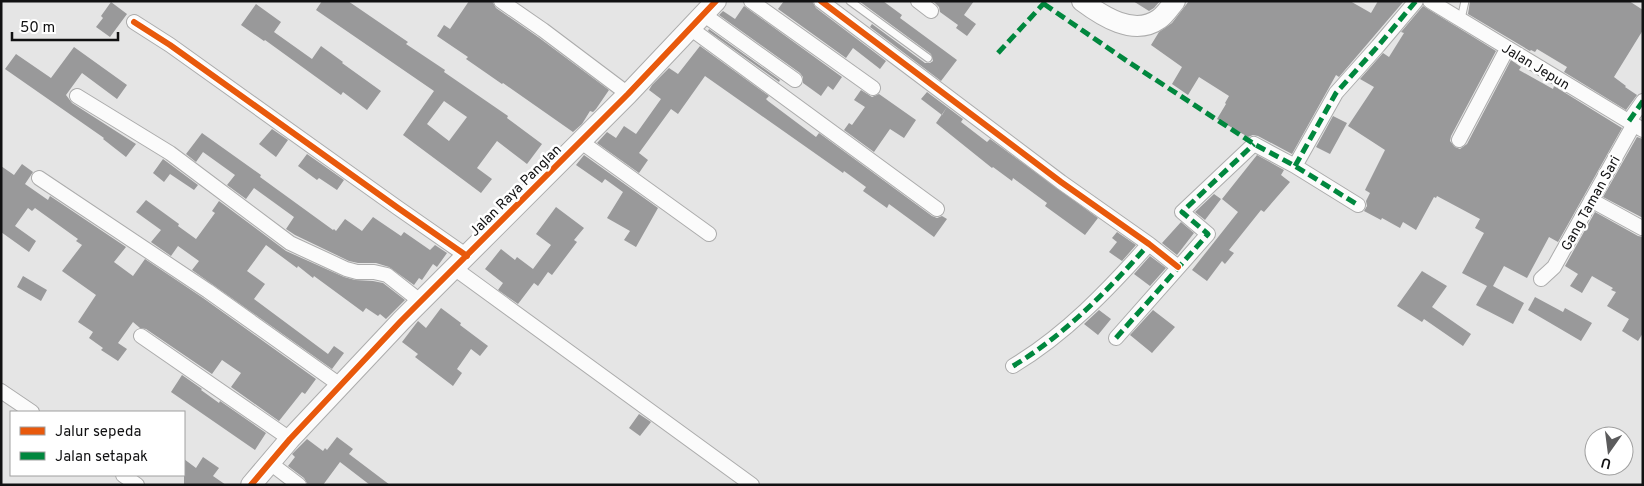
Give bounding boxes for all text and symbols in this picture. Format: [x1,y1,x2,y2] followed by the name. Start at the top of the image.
[12,10,119,42] scale bar
[20,19,55,38] text: 50 m
[1498,40,1572,94] street label: Jalan Jepun
[467,142,566,241] street label: Jalan Raya Panglan
[1558,153,1624,254] street label: Gang Taman Sari
[10,411,185,476] legend
[55,423,141,442] text: Jalur sepeda
[1584,426,1634,476] north arrow
[55,448,148,467] text: Jalan setapak
[1599,453,1613,472] text: U

